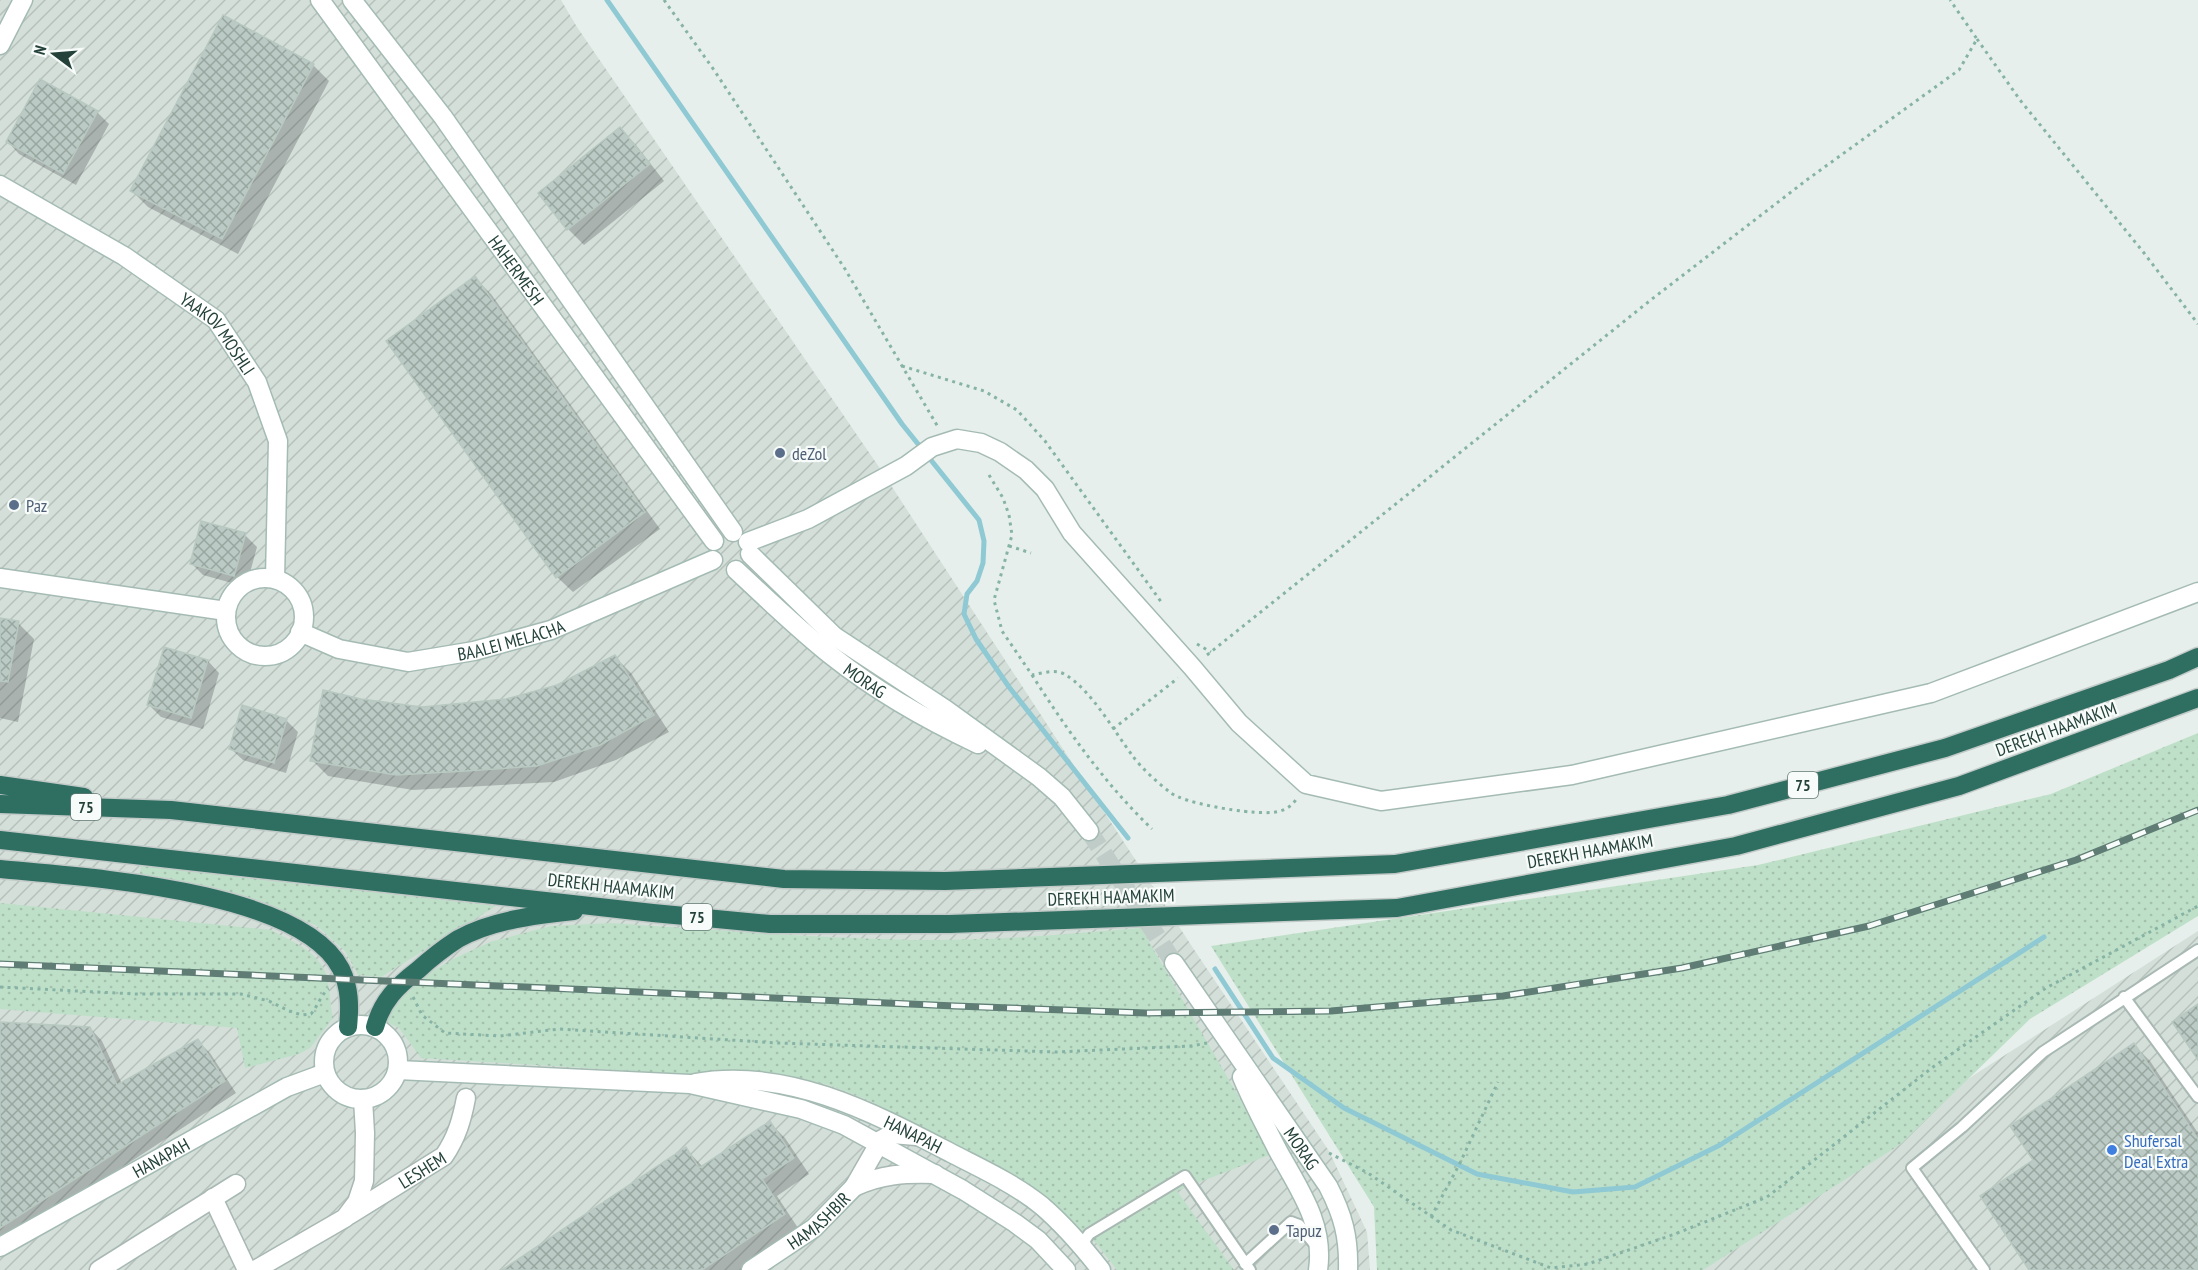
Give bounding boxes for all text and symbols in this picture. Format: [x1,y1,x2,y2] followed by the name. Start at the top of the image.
[24,24,84,84] north arrow
[29,43,50,57] text: N
[484,231,550,309] street label: HAHERMESH
[176,287,260,379] street label: YAAKOV MOSHLI
[792,442,827,465] place label: deZol
[773,446,787,460] marker: deZol
[26,494,47,517] place label: Paz
[7,498,21,512] marker: Paz
[456,614,568,665] street label: BAALEI MELACHA
[839,658,891,703] street label: MORAG
[1992,696,2120,762] street label: DEREKH HAAMAKIM
[1788,772,1818,798] road number: 75
[71,794,101,820] road number: 75
[1525,829,1655,873] street label: DEREKH HAAMAKIM
[547,868,675,904] street label: DEREKH HAAMAKIM
[1047,883,1175,911] street label: DEREKH HAAMAKIM
[682,904,712,930] road number: 75
[881,1110,946,1158] street label: HANAPAH
[1279,1122,1325,1174] street label: MORAG
[2124,1129,2188,1173] place label: Shufersal Deal Extra
[128,1132,193,1182] street label: HANAPAH
[2105,1143,2119,1157] marker: Shufersal Deal Extra
[394,1146,450,1193] street label: LESHEM
[783,1186,855,1254] street label: HAMASHBIR
[1286,1219,1322,1242] place label: Tapuz
[1267,1223,1281,1237] marker: Tapuz

